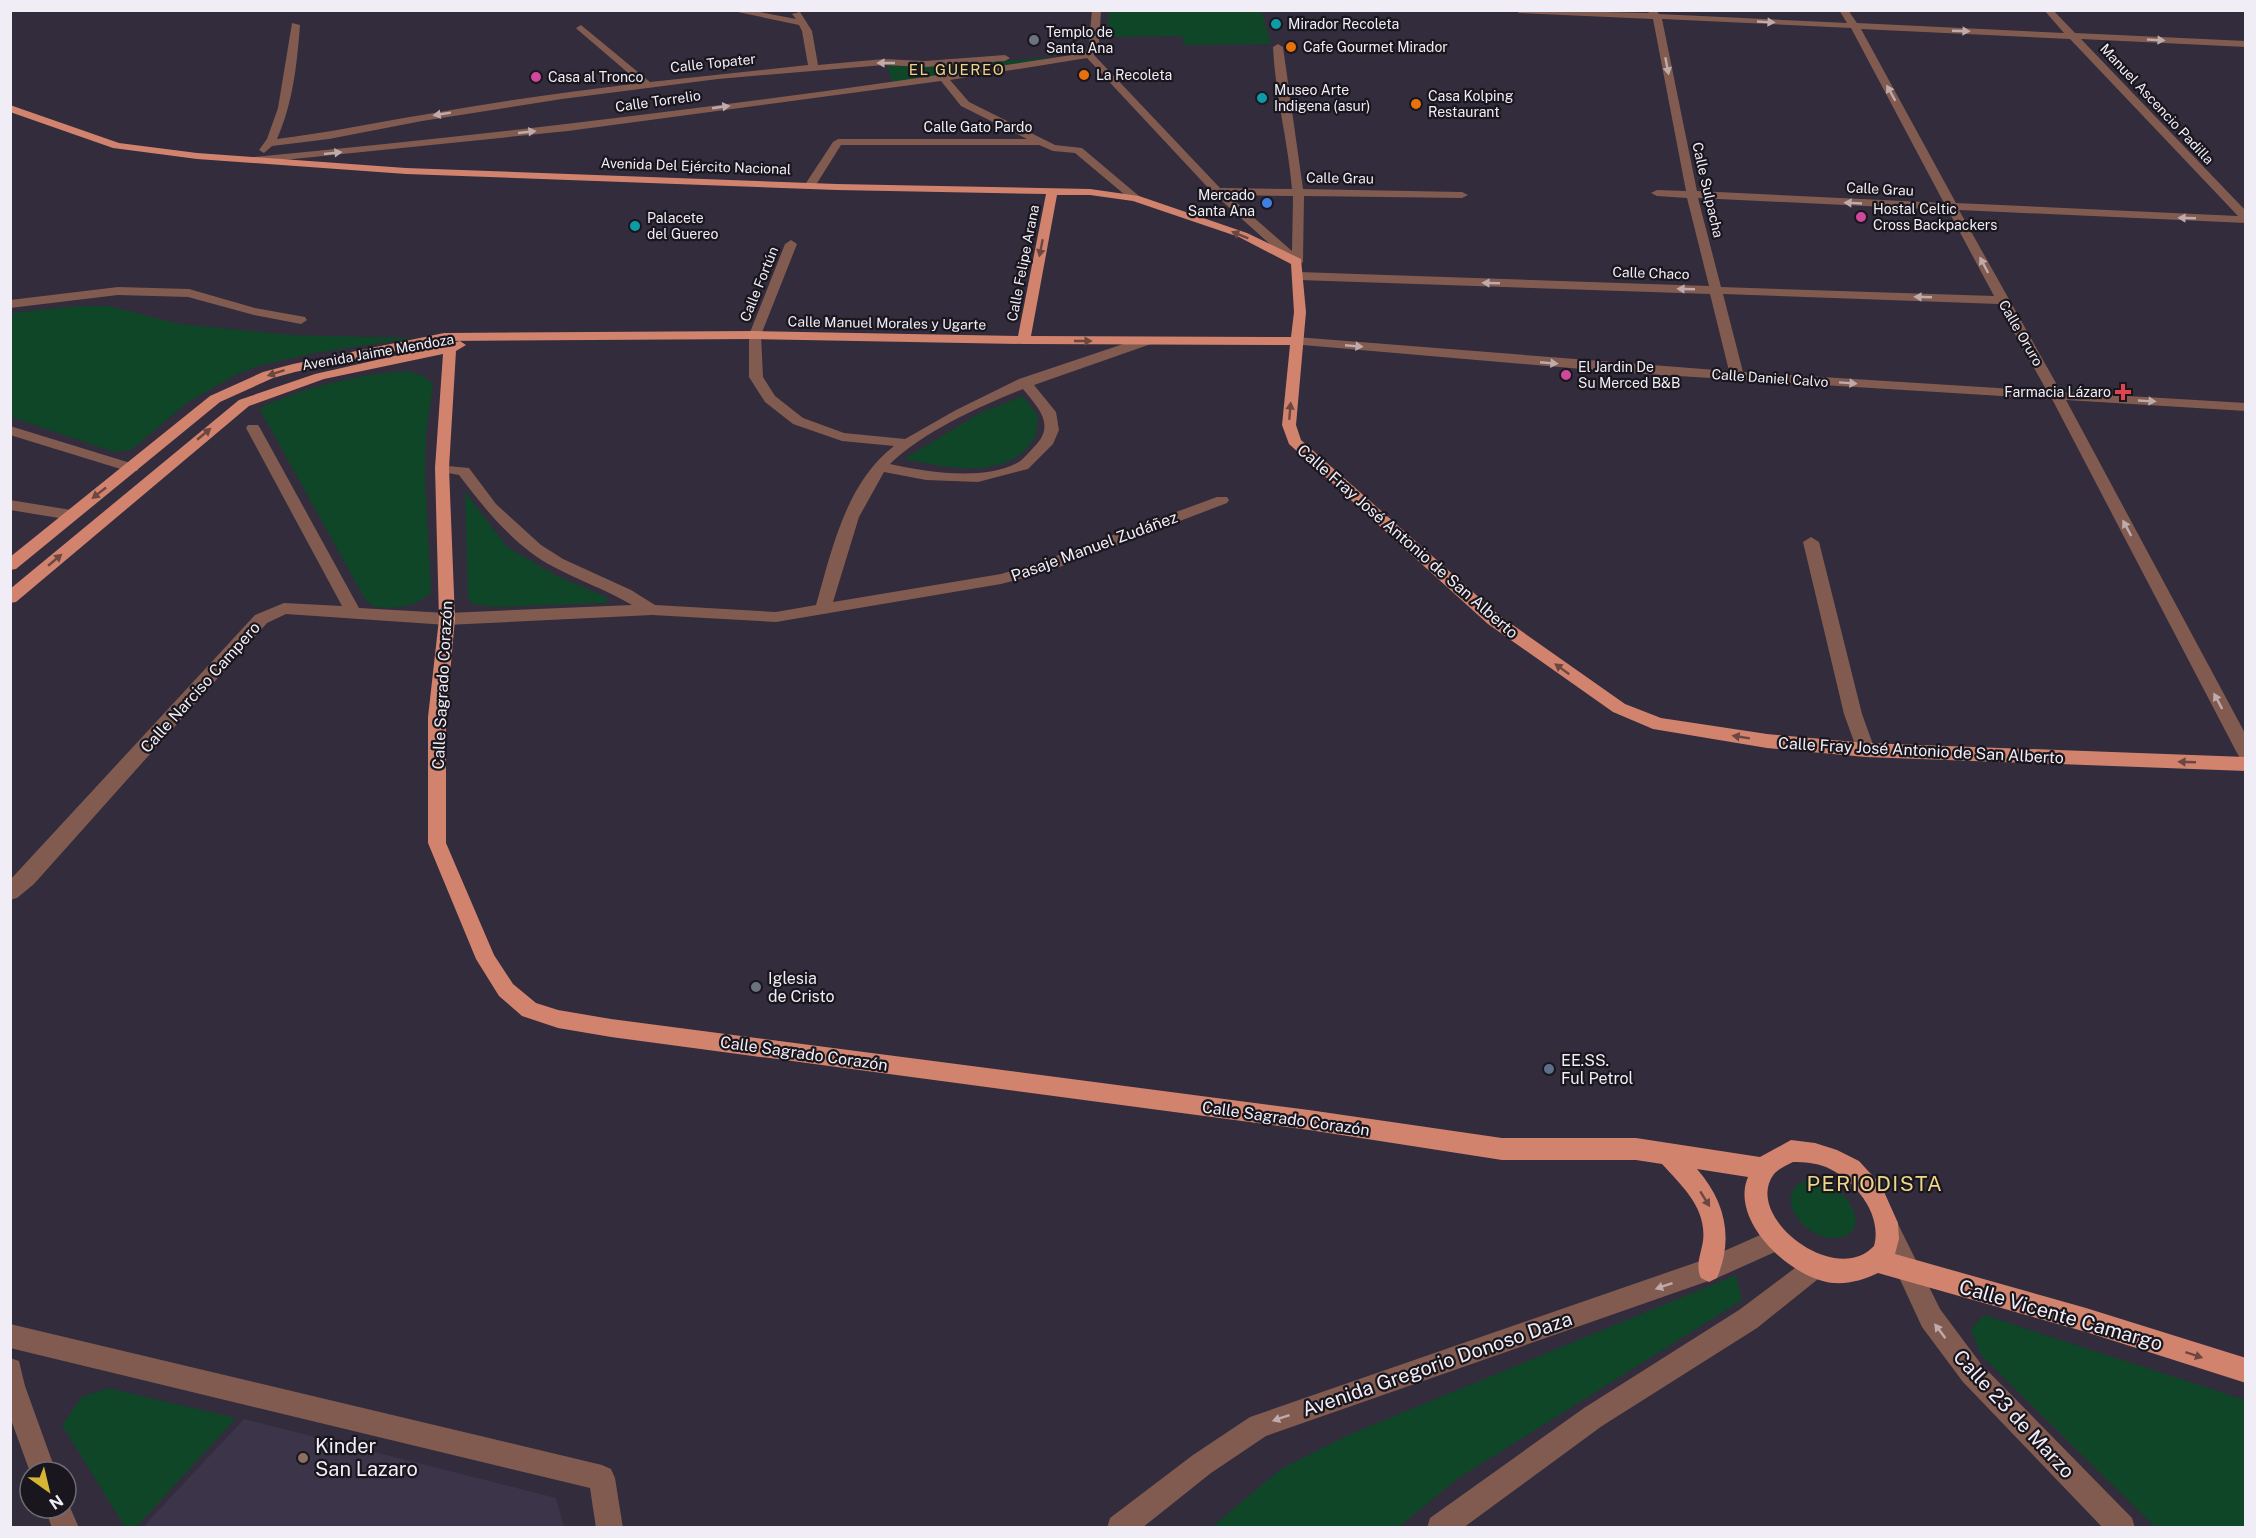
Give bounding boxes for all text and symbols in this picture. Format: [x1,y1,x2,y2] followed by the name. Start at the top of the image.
[1288,16,1399,32] place label: Mirador Recoleta
[1269,17,1283,31] marker: Mirador Recoleta
[1757,18,1776,27] one-way arrow
[1046,24,1113,56] place label: Templo de Santa Ana
[1952,26,1971,36] one-way arrow
[1027,33,1041,47] marker: Templo de Santa Ana
[2146,35,2165,44] one-way arrow
[1303,39,1448,55] place label: Cafe Gourmet Mirador
[1284,40,1298,54] marker: Cafe Gourmet Mirador
[2097,40,2217,168] street label: Manuel Ascencio Padilla
[669,51,757,75] street label: Calle Topater
[1662,56,1672,75] one-way arrow
[876,58,895,68] one-way arrow
[909,61,1005,78] district label: EL GUEREO
[1096,67,1172,83] place label: La Recoleta
[1077,68,1091,82] marker: La Recoleta
[548,69,644,85] place label: Casa al Tronco
[529,70,543,84] marker: Casa al Tronco
[1274,82,1370,114] place label: Museo Arte Indigena (asur)
[1886,85,1896,102] one-way arrow
[614,87,702,115] street label: Calle Torrelio
[1428,88,1514,120] place label: Casa Kolping Restaurant
[1255,91,1269,105] marker: Museo Arte Indigena (asur)
[1409,97,1423,111] marker: Casa Kolping Restaurant
[711,103,730,112] one-way arrow
[433,110,452,119] one-way arrow
[924,119,1032,135] street label: Calle Gato Pardo
[518,127,537,137] one-way arrow
[1689,141,1727,239] street label: Calle Sulpacha
[324,148,343,158] one-way arrow
[600,155,792,177] street label: Avenida Del Ejército Nacional
[1306,169,1374,187] street label: Calle Grau
[1846,179,1914,199] street label: Calle Grau
[1188,187,1255,219] place label: Mercado Santa Ana
[1260,196,1274,210] marker: Mercado Santa Ana
[1843,198,1862,207] one-way arrow
[1873,201,1997,233] place label: Hostal Celtic Cross Backpackers
[1004,203,1042,323] street label: Calle Felipe Arana
[647,210,719,242] place label: Palacete del Guereo
[1854,210,1868,224] marker: Hostal Celtic Cross Backpackers
[2178,213,2197,222] one-way arrow
[628,219,642,233] marker: Palacete del Guereo
[1230,230,1248,240] one-way arrow
[1037,238,1046,257] one-way arrow
[737,244,781,324] street label: Calle Fortún
[1979,256,1989,274] one-way arrow
[1612,264,1690,282] street label: Calle Chaco
[1481,278,1500,287] one-way arrow
[1676,285,1695,294] one-way arrow
[1913,293,1932,302] one-way arrow
[1996,297,2046,369] street label: Calle Oruro
[788,313,987,333] street label: Calle Manuel Morales y Ugarte
[301,331,455,373] street label: Avenida Jaime Mendoza
[1073,336,1092,346] one-way arrow
[1345,341,1364,351] one-way arrow
[1539,358,1558,368] one-way arrow
[1578,359,1680,391] place label: El Jardin De Su Merced B&B
[1711,366,1829,390] street label: Calle Daniel Calvo
[1559,368,1573,382] marker: El Jardin De Su Merced B&B
[267,369,285,378] one-way arrow
[1838,379,1857,388] one-way arrow
[2004,384,2111,400] place label: Farmacia Lázaro
[2116,385,2130,399] marker: Farmacia Lázaro
[2138,397,2157,406] one-way arrow
[1286,401,1295,420] one-way arrow
[196,428,211,441] one-way arrow
[1293,440,1522,642] street label: Calle Fray José Antonio de San Alberto
[92,487,108,499] one-way arrow
[1008,507,1180,585] street label: Pasaje Manuel Zudáñez
[2122,520,2132,537] one-way arrow
[47,554,62,567] one-way arrow
[429,600,456,770] street label: Calle Sagrado Corazón
[137,618,264,757] street label: Calle Narciso Campero
[1555,663,1571,675] one-way arrow
[2213,692,2223,709] one-way arrow
[1731,732,1750,741] one-way arrow
[1778,734,2064,767] street label: Calle Fray José Antonio de San Alberto
[2178,758,2197,767] one-way arrow
[768,969,835,1006] place label: Iglesia de Cristo
[749,980,763,994] marker: Iglesia de Cristo
[719,1032,889,1075] street label: Calle Sagrado Corazón
[1561,1051,1634,1088] place label: EE.SS. Ful Petrol
[1542,1062,1556,1076] marker: EE.SS. Ful Petrol
[1201,1097,1371,1140] street label: Calle Sagrado Corazón
[1807,1171,1943,1196] district label: PERIODISTA
[1700,1191,1711,1207] one-way arrow
[1956,1274,2166,1356] street label: Calle Vicente Camargo
[1654,1281,1672,1291] one-way arrow
[1299,1306,1575,1422] street label: Avenida Gregorio Donoso Daza
[1934,1323,1946,1339] one-way arrow
[1948,1345,2080,1483] street label: Calle 23 de Marzo
[2185,1350,2203,1360] one-way arrow
[1272,1414,1290,1424] one-way arrow
[315,1434,418,1481] place label: Kinder San Lazaro
[296,1451,310,1465] marker: Kinder San Lazaro
[18,1460,78,1520] north arrow
[46,1491,67,1513] text: N

